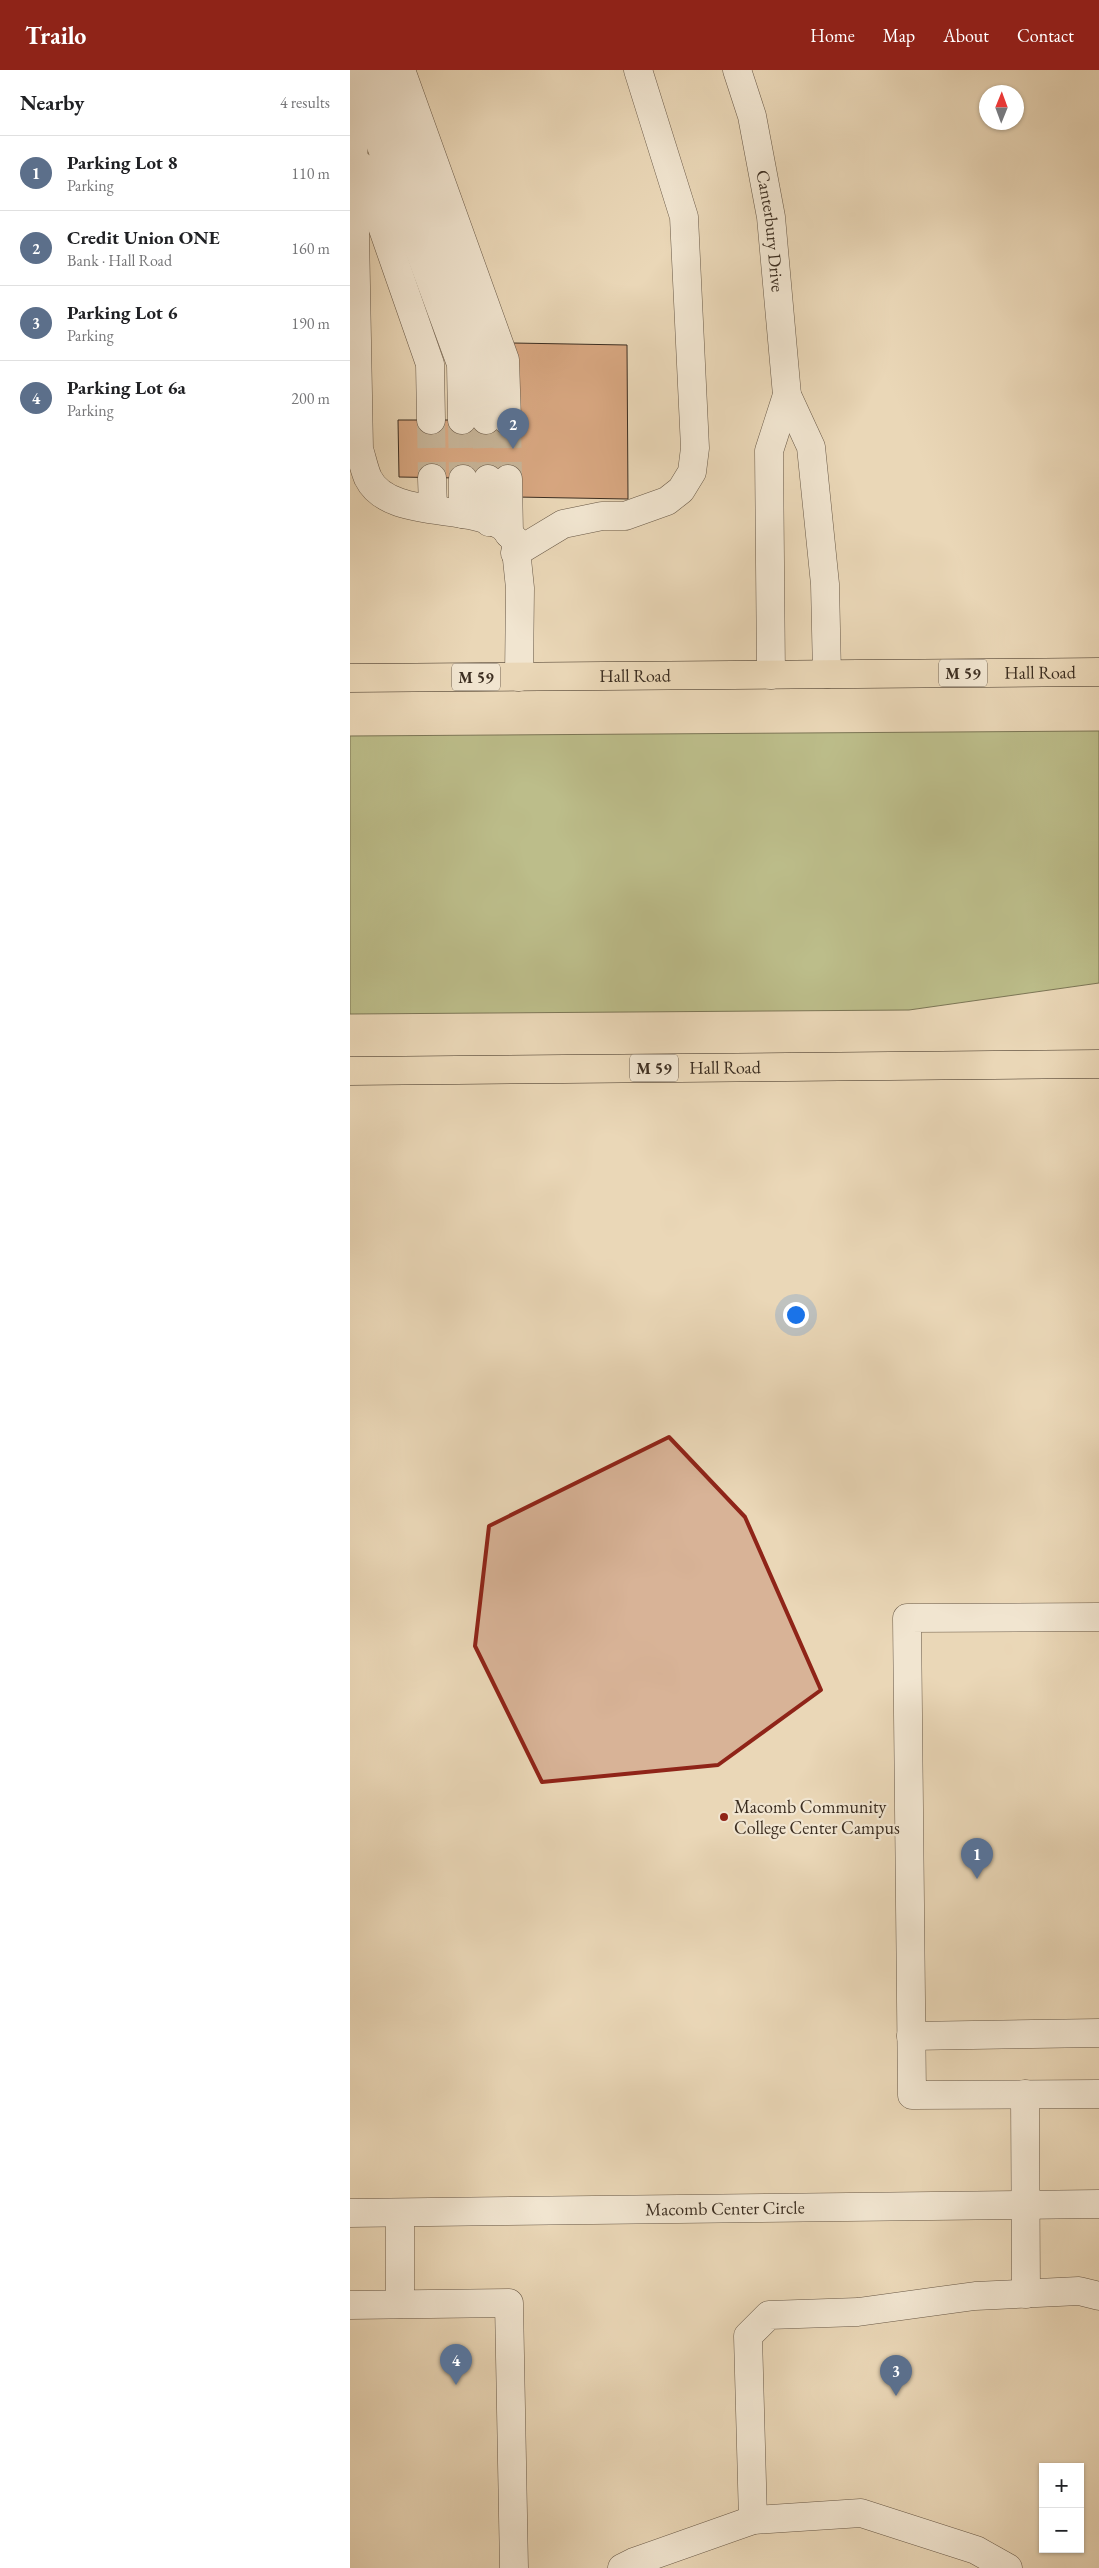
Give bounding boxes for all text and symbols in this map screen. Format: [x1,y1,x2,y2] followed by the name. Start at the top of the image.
[25,20,86,51] text: Trailo
[810,24,855,47] text: Home
[883,24,915,47] text: Map
[943,24,989,47] text: About
[1017,24,1074,47] text: Contact
[979,85,1024,130] north arrow
[20,89,84,116] text: Nearby
[280,92,330,113] text: 4 results
[67,150,178,175] text: Parking Lot 8
[32,163,40,184] text: 1
[291,163,330,184] text: 110 m
[751,168,790,293] street label: Canterbury Drive
[67,175,114,196] text: Parking
[67,225,220,250] text: Credit Union ONE
[32,238,40,259] text: 2
[291,238,330,259] text: 160 m
[67,250,172,271] text: Bank · Hall Road
[67,300,178,325] text: Parking Lot 6
[32,313,40,334] text: 3
[291,313,330,334] text: 190 m
[67,325,114,346] text: Parking
[67,375,186,400] text: Parking Lot 6a
[32,388,40,409] text: 4
[291,388,330,409] text: 200 m
[67,400,114,421] text: Parking
[497,408,529,449] pin: 2
[939,660,987,686] road number: M 59
[1004,660,1077,684] street label: Hall Road
[599,663,672,687] street label: Hall Road
[452,664,500,690] road number: M 59
[630,1054,678,1081] road number: M 59
[689,1055,762,1079] street label: Hall Road
[783,1302,809,1328] your location
[734,1795,900,1839] place label: Macomb Community College Center Campus
[718,1811,730,1823] marker: Macomb Community College Center Campus
[961,1838,993,1879] pin: 1
[645,2196,805,2220] street label: Macomb Center Circle
[440,2344,472,2385] pin: 4
[880,2355,912,2396] pin: 3
[1039,2463,1084,2553] map controls
[1039,2463,1084,2508] button: +
[1039,2508,1084,2553] button: −

